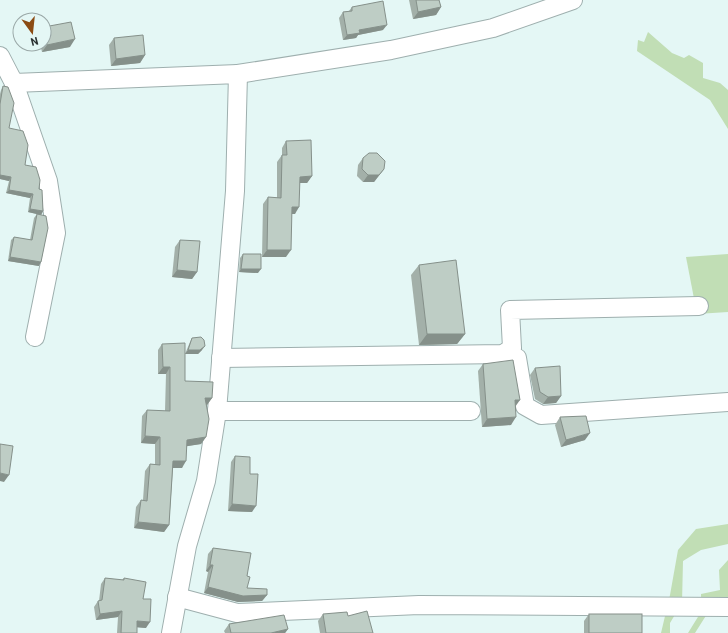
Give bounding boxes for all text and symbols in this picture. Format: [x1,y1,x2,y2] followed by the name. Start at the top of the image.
[12,12,52,52] north arrow
[29,35,40,49] text: N

